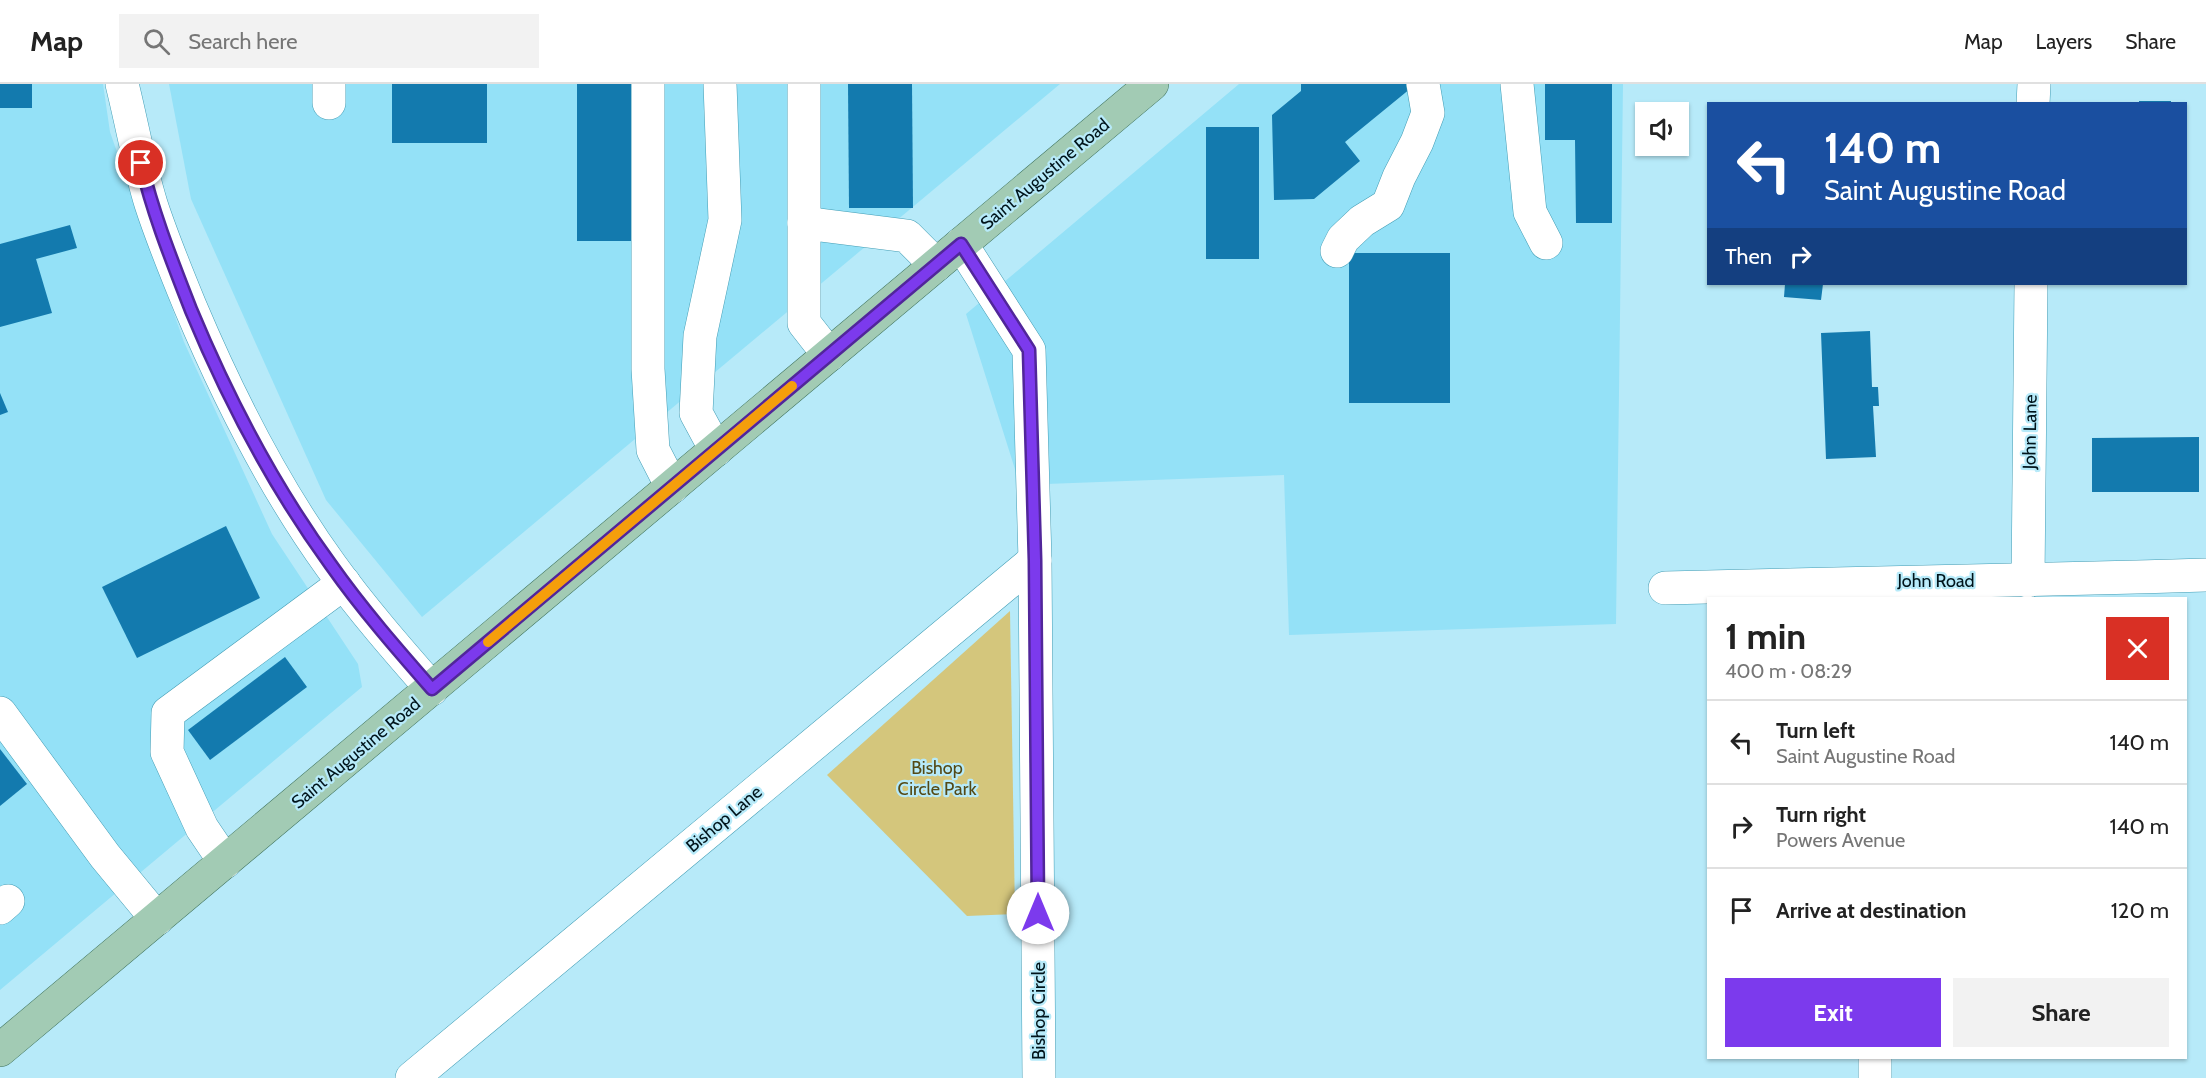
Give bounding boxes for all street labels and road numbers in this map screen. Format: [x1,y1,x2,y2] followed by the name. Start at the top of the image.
[976,114,1114,234] street label: Saint Augustine Road
[2018,394,2042,471] street label: John Lane
[1896,570,1975,592] street label: John Road
[287,693,425,813] street label: Saint Augustine Road
[681,781,767,857] street label: Bishop Lane
[1028,962,1050,1060] street label: Bishop Circle

